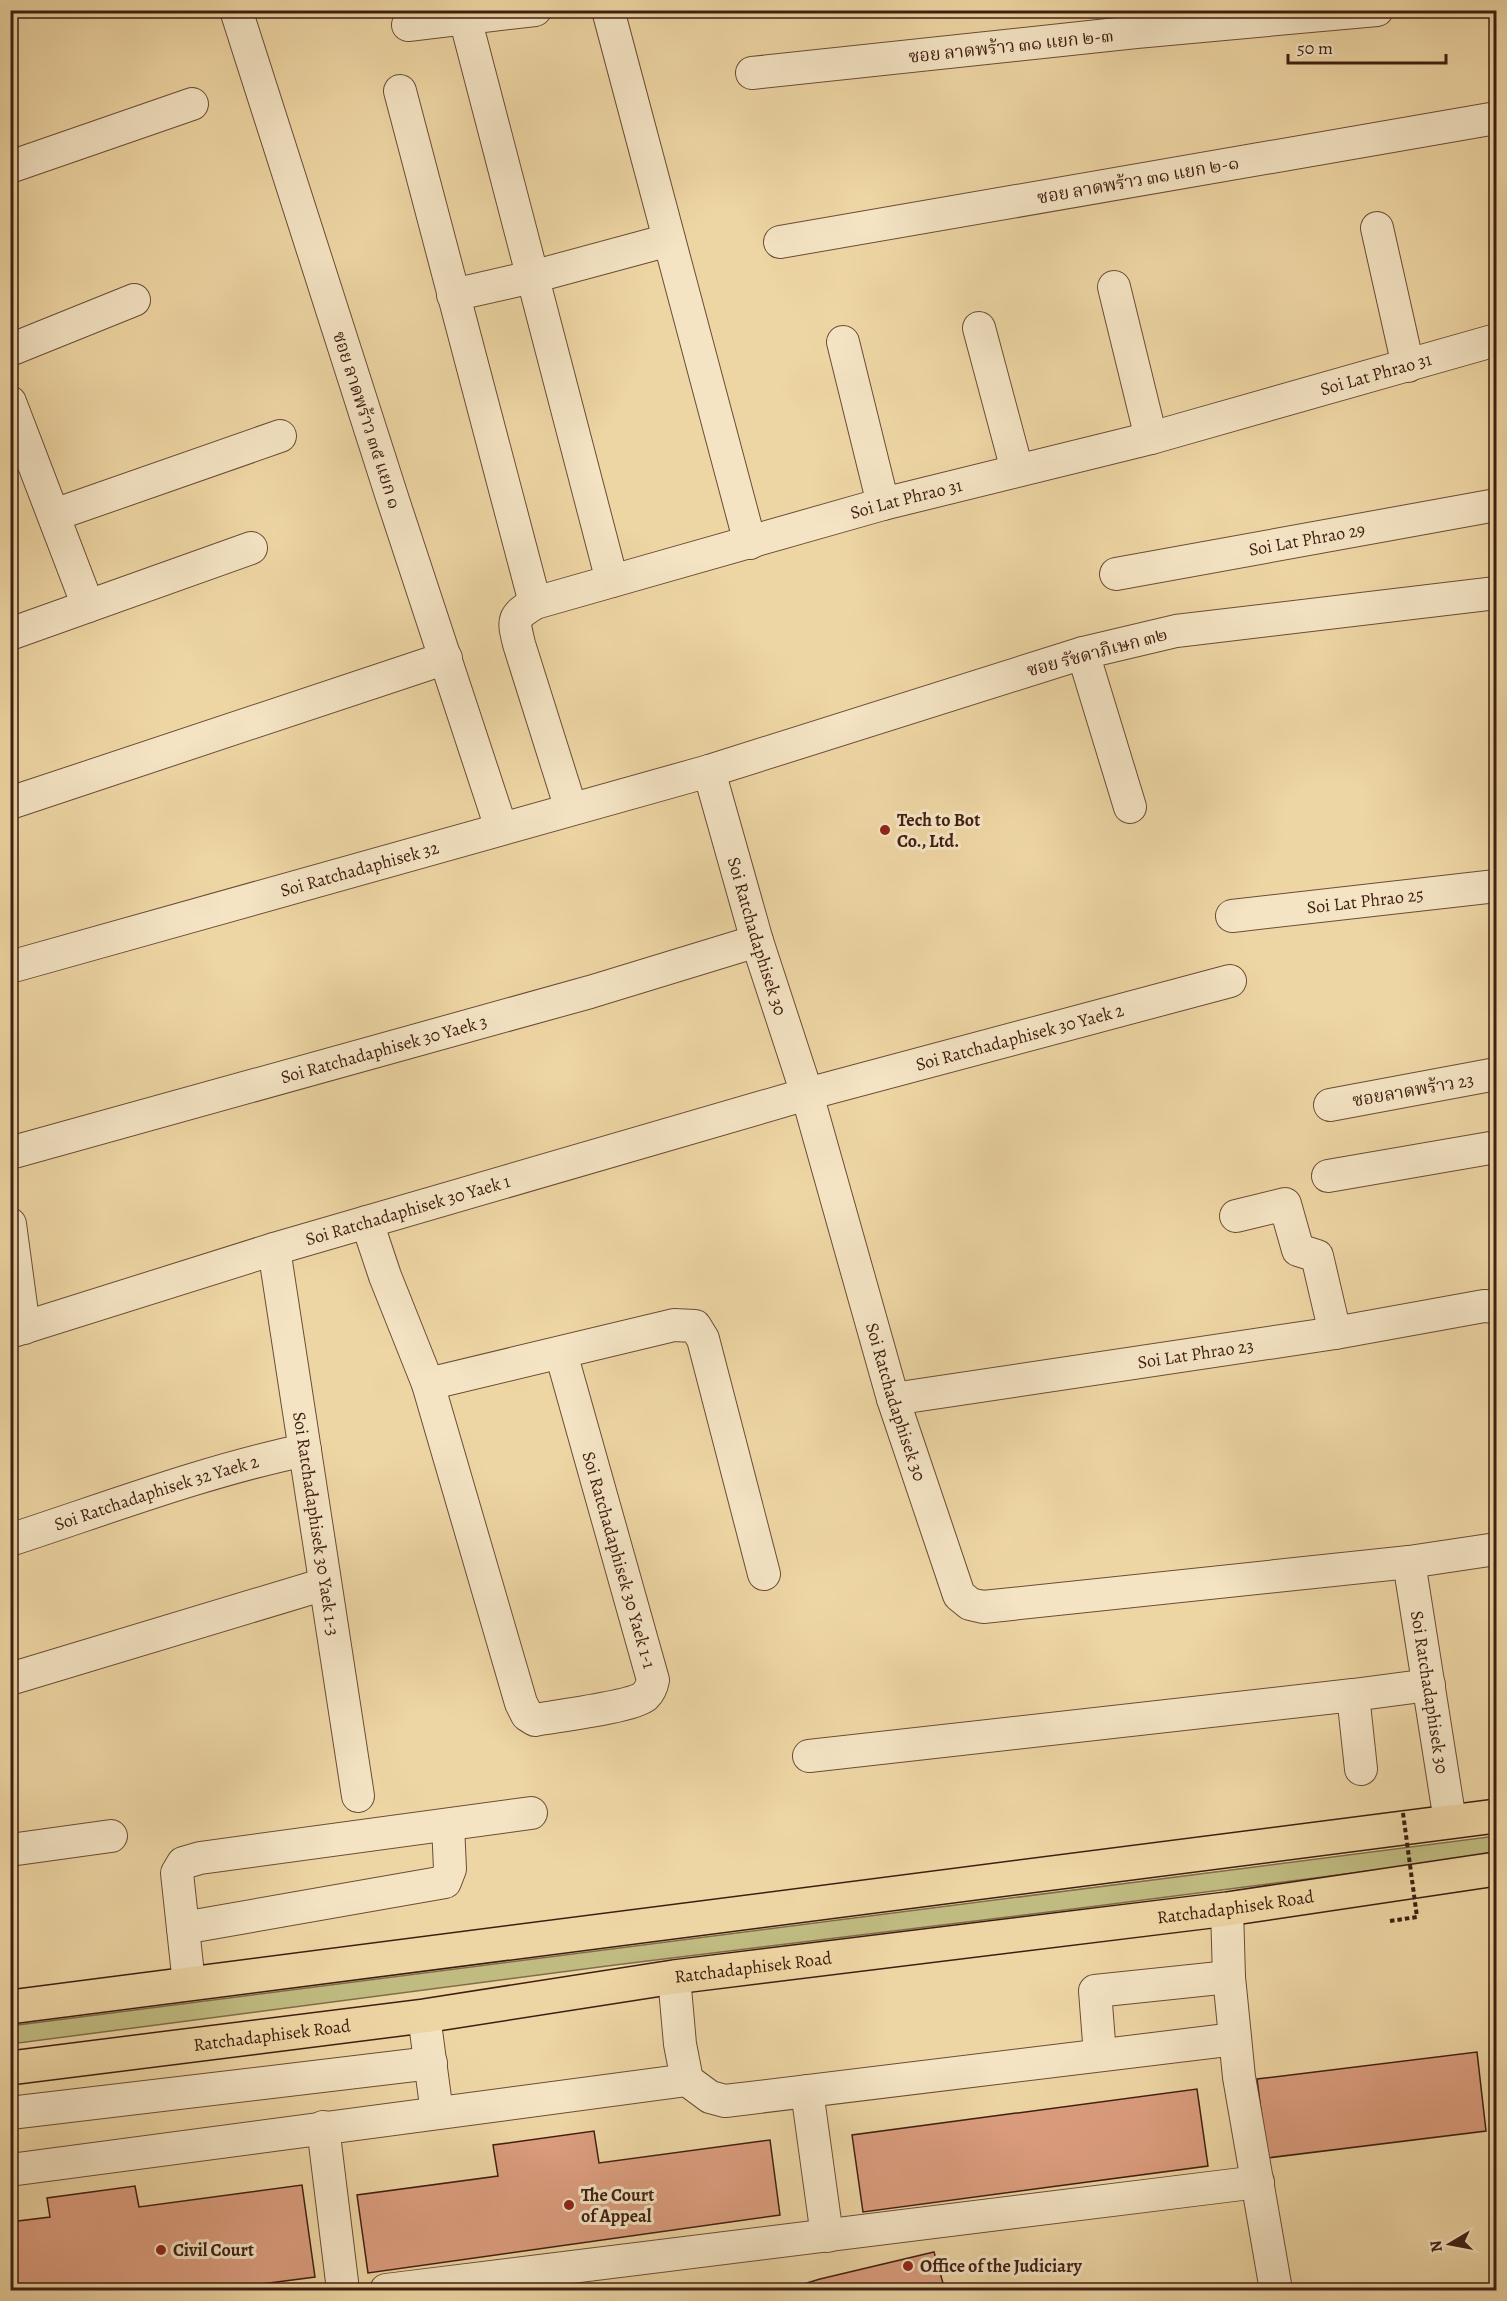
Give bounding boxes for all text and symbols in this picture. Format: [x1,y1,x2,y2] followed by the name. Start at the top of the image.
[907,23,1115,69] street label: ซอย ลาดพร้าว ๓๑ แยก ๒-๓
[1288,27,1446,65] scale bar
[1297,36,1333,60] text: 50 m
[1035,150,1241,210] street label: ซอย ลาดพร้าว ๓๑ แยก ๒-๑
[327,328,407,512] street label: ซอย ลาดพร้าว ๓๕ แยก ๑
[1317,347,1434,401] street label: Soi Lat Phrao 31
[847,473,965,525] street label: Soi Lat Phrao 31
[1247,517,1367,562] street label: Soi Lat Phrao 29
[1024,622,1170,682] street label: ซอย รัชดาภิเษก ๓๒
[897,808,980,853] place label: Tech to Bot Co., Ltd.
[878,823,892,837] marker: Tech to Bot Co., Ltd.
[277,835,442,903] street label: Soi Ratchadaphisek 32
[722,854,793,1019] street label: Soi Ratchadaphisek 30
[1305,882,1425,919] street label: Soi Lat Phrao 25
[913,998,1127,1076] street label: Soi Ratchadaphisek 30 Yaek 2
[278,1009,490,1089] street label: Soi Ratchadaphisek 30 Yaek 3
[1350,1068,1476,1112] street label: ซอยลาดพร้าว 23
[303,1169,513,1251] street label: Soi Ratchadaphisek 30 Yaek 1
[860,1320,932,1484] street label: Soi Ratchadaphisek 30
[1136,1333,1255,1374] street label: Soi Lat Phrao 23
[287,1410,345,1637] street label: Soi Ratchadaphisek 30 Yaek 1-3
[51,1449,262,1536] street label: Soi Ratchadaphisek 32 Yaek 2
[576,1449,662,1671] street label: Soi Ratchadaphisek 30 Yaek 1-1
[1405,1609,1454,1775] street label: Soi Ratchadaphisek 30
[1155,1884,1316,1930] street label: Ratchadaphisek Road
[673,1946,833,1989] street label: Ratchadaphisek Road
[192,2013,352,2057] street label: Ratchadaphisek Road
[581,2183,654,2228] place label: The Court of Appeal
[562,2198,576,2212] marker: The Court of Appeal
[1420,2214,1480,2274] north arrow
[173,2238,254,2262] place label: Civil Court
[1424,2238,1448,2254] text: N
[154,2243,168,2257] marker: Civil Court
[920,2254,1083,2278] place label: Office of the Judiciary
[901,2259,915,2273] marker: Office of the Judiciary

